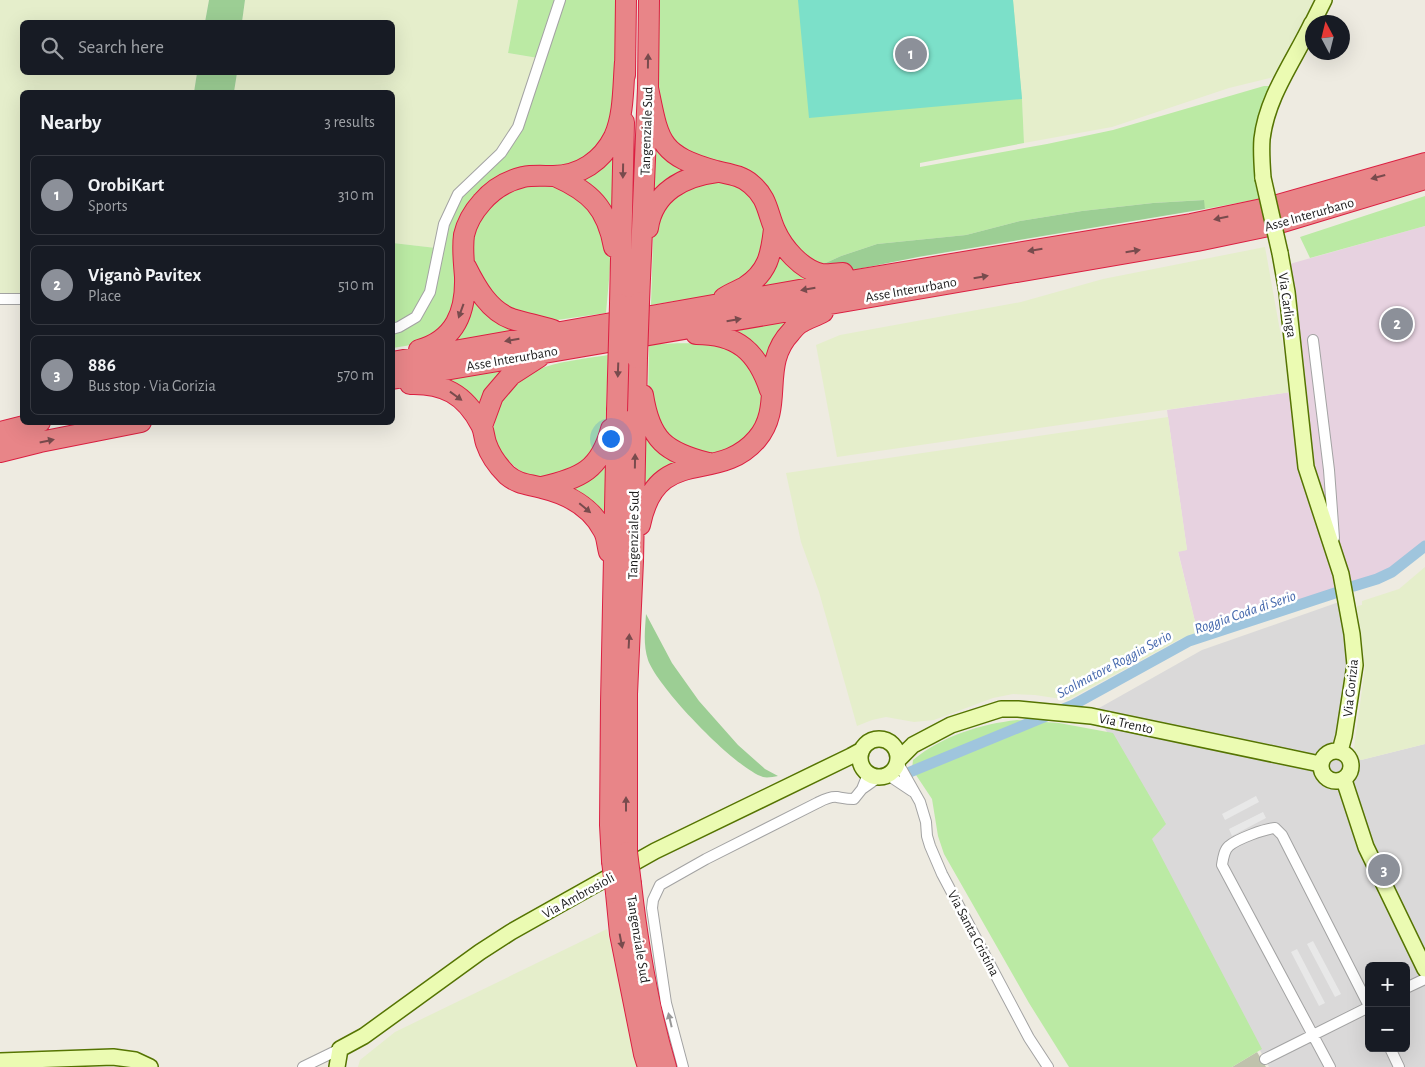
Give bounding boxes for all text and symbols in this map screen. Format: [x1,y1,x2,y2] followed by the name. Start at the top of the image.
[1305,15,1350,60] north arrow
[20,20,395,75] search box
[38,34,66,62] icon: search
[895,35,927,73] pin: 1
[78,38,164,57] text: Search here
[644,53,652,69] one-way arrow
[638,86,656,176] street label: Tangenziale Sud
[40,112,101,133] text: Nearby
[324,114,375,130] text: 3 results
[619,163,627,179] one-way arrow
[1371,173,1386,181] one-way arrow
[88,176,164,195] text: OrobiKart
[54,187,60,203] text: 1
[338,187,374,203] text: 310 m
[1263,195,1356,234] street label: Asse Interurbano
[88,198,128,214] text: Sports
[1214,214,1229,222] one-way arrow
[1026,247,1042,255] one-way arrow
[1126,247,1142,255] one-way arrow
[88,266,201,285] text: Viganò Pavitex
[973,272,989,280] one-way arrow
[1276,272,1299,339] street label: Via Carlinga
[864,275,958,305] street label: Asse Interurbano
[53,277,61,293] text: 2
[338,277,374,293] text: 510 m
[799,285,815,293] one-way arrow
[88,288,121,304] text: Place
[457,304,465,319] one-way arrow
[1381,305,1413,343] pin: 2
[726,316,742,324] one-way arrow
[504,337,520,345] one-way arrow
[465,344,559,374] street label: Asse Interurbano
[88,356,116,375] text: 886
[614,362,622,378] one-way arrow
[54,367,60,383] text: 3
[337,367,374,383] text: 570 m
[88,378,216,394] text: Bus stop · Via Gorizia
[449,390,462,401] one-way arrow
[598,426,624,452] your location
[40,436,56,444] one-way arrow
[631,453,639,469] one-way arrow
[626,490,642,580] street label: Tangenziale Sud
[578,503,591,514] one-way arrow
[1193,588,1298,637] water label: Roggia Coda di Serio
[1054,628,1174,701] water label: Scolmatore Roggia Serio
[626,633,634,649] one-way arrow
[1341,658,1361,718] street label: Via Gorizia
[1097,711,1154,737] street label: Via Trento
[622,795,630,811] one-way arrow
[1368,851,1400,889] pin: 3
[540,870,617,921] street label: Via Ambrosioli
[945,888,1002,979] street label: Via Santa Cristina
[624,894,652,984] street label: Tangenziale Sud
[617,934,625,949] one-way arrow
[1365,962,1410,1052] map controls
[1365,962,1410,1007] button: +
[1365,1007,1410,1052] button: −
[666,1012,674,1027] one-way arrow

